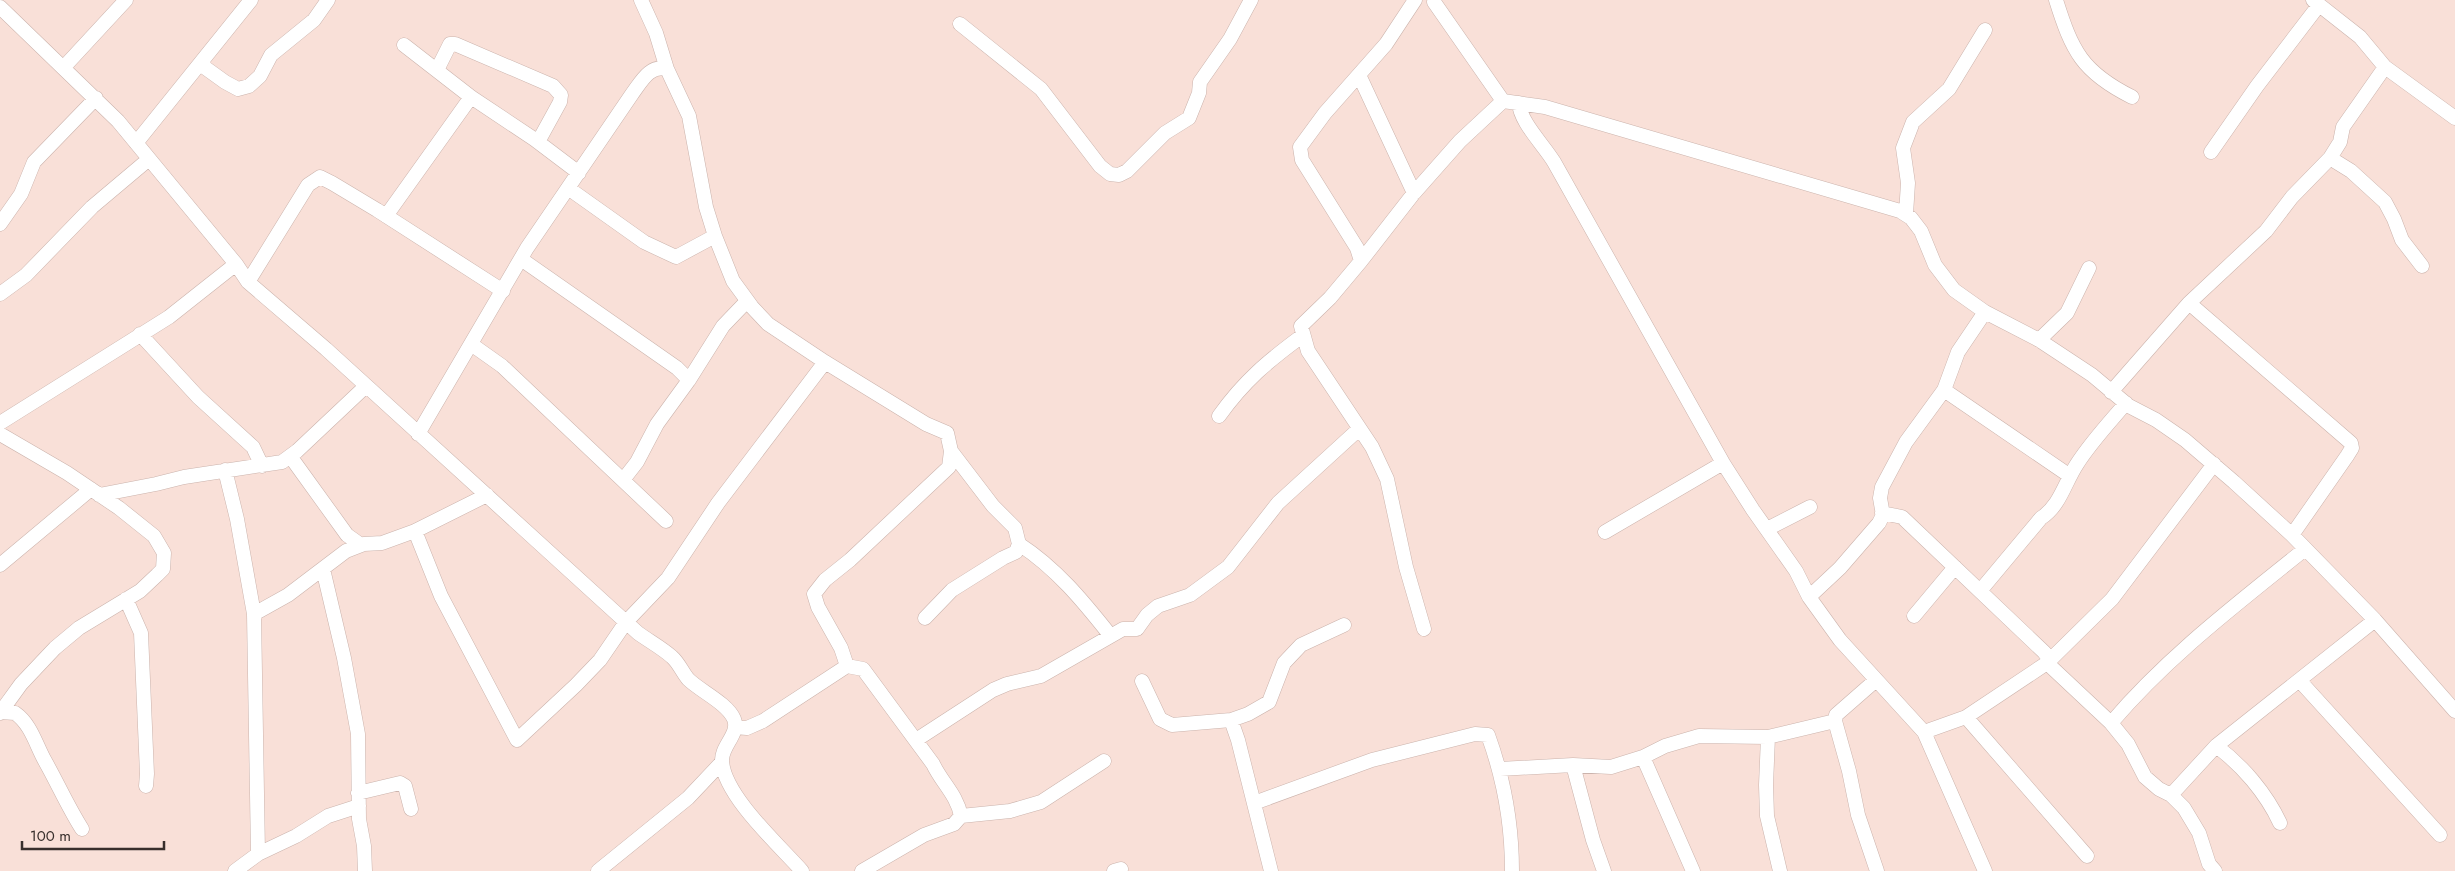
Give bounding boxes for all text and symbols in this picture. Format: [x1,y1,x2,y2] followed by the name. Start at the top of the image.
[22,818,165,850] scale bar
[30,825,71,847] text: 100 m

